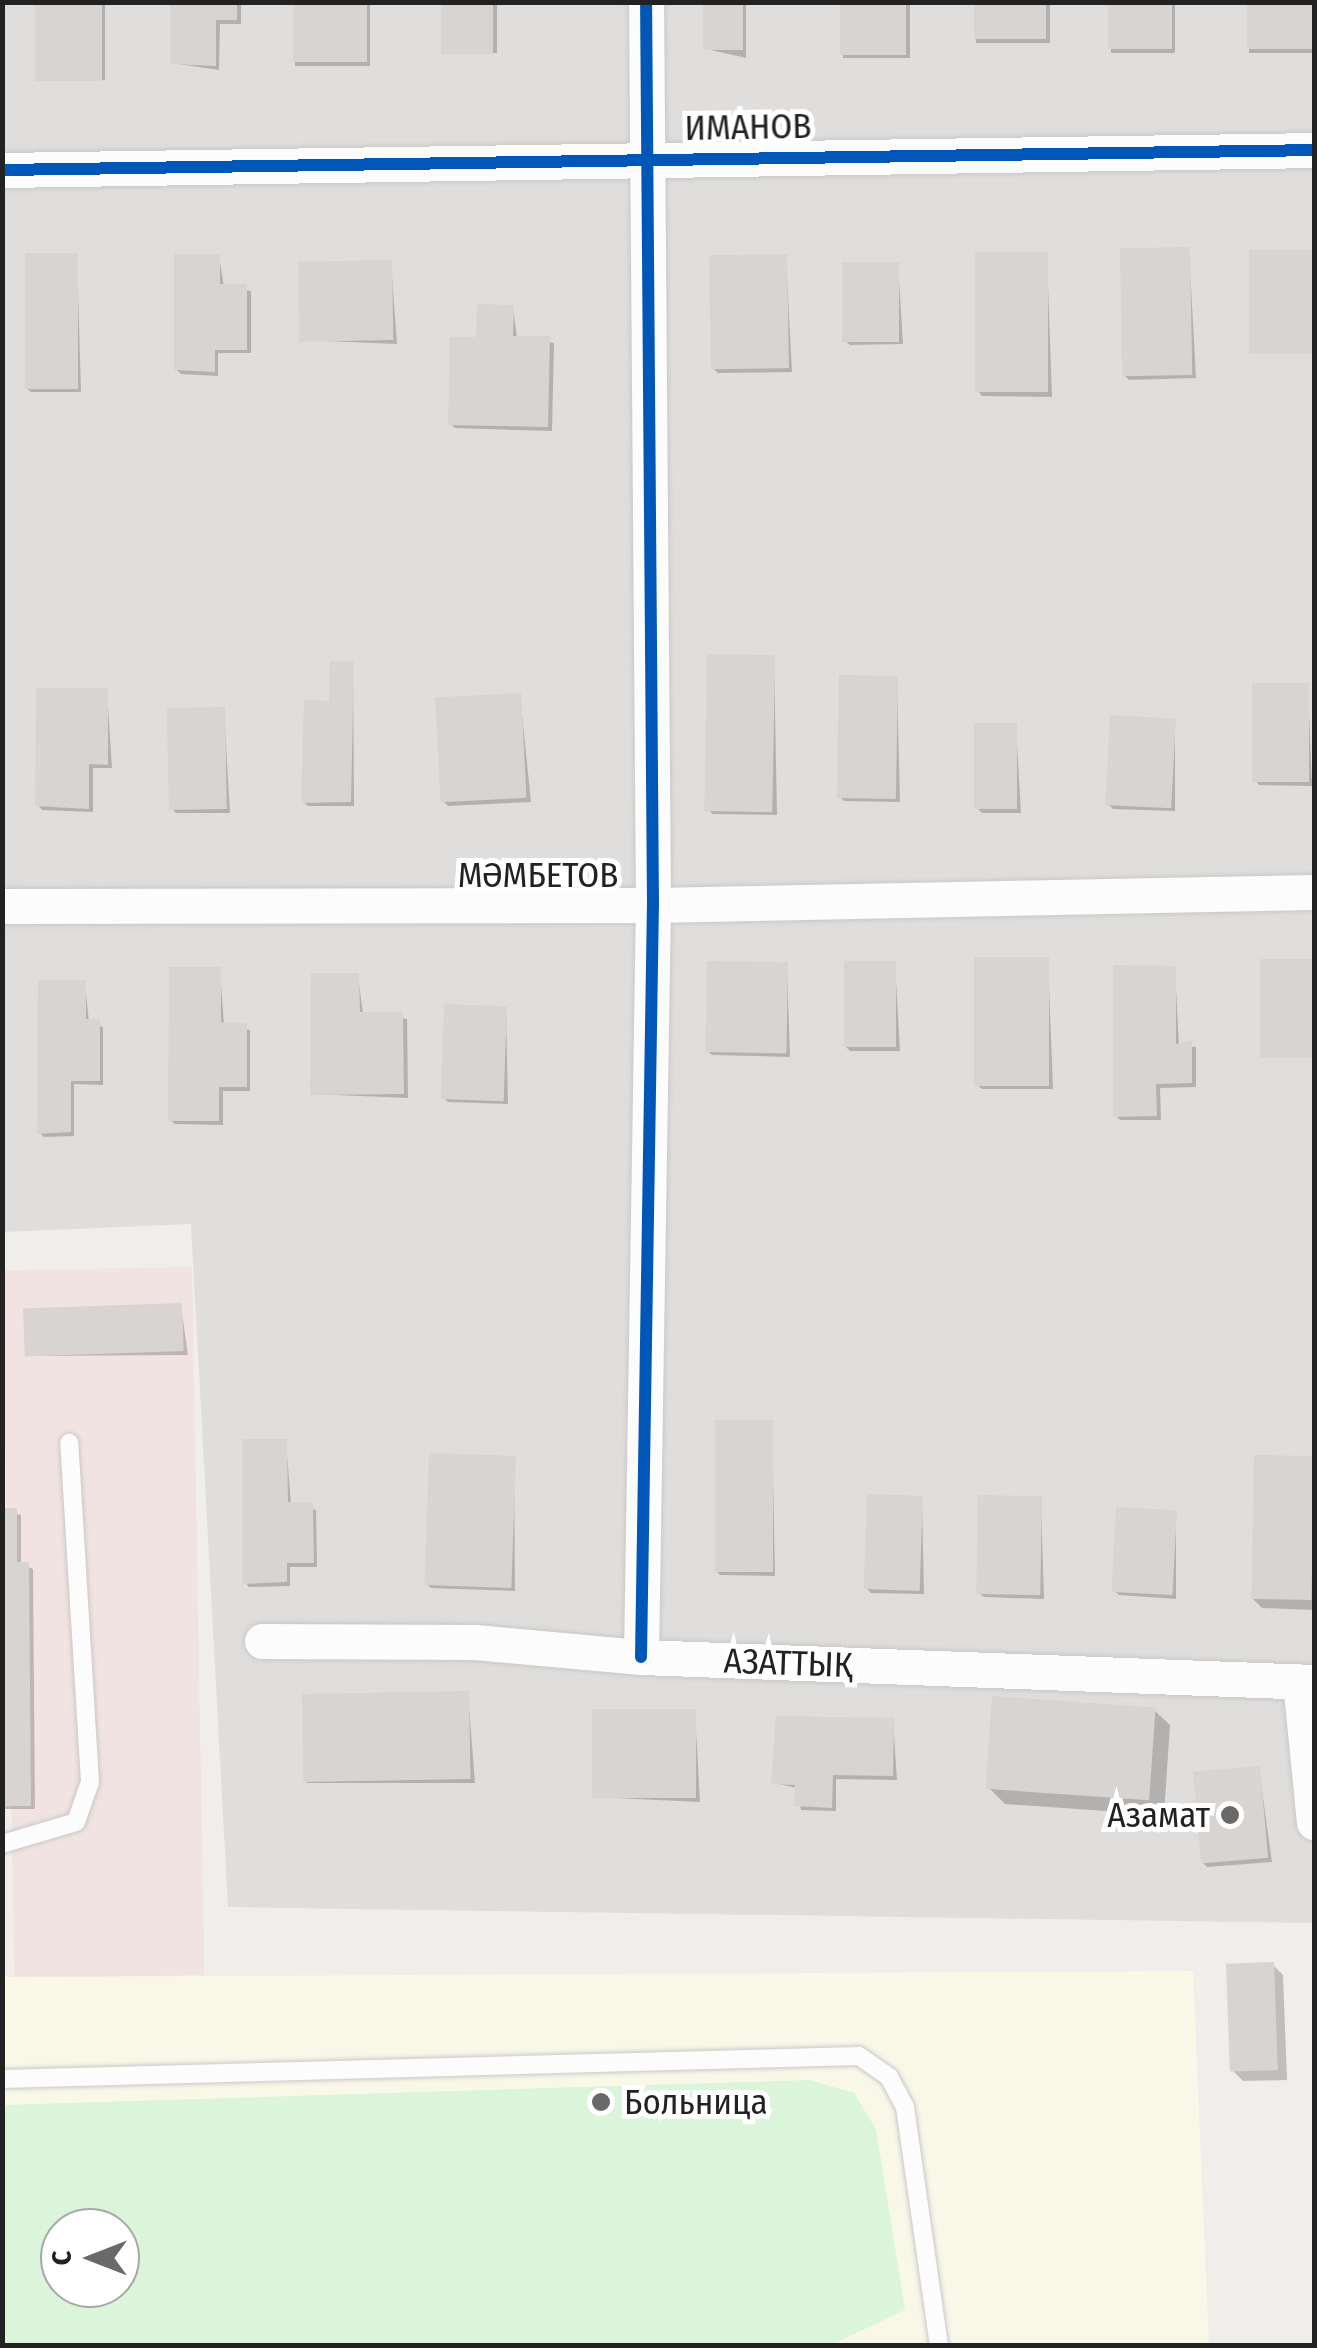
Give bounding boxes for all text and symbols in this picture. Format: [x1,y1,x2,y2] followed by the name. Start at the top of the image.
[684,105,812,149] street label: ИМАНОВ
[458,854,618,896] street label: МӘМБЕТОВ
[723,1640,853,1686] street label: АЗАТТЫҚ
[1107,1794,1210,1836] place label: Азамат
[1219,1804,1241,1826] marker: Азамат
[624,2081,768,2123] place label: Больница
[588,2089,614,2115] marker: Больница
[40,2208,140,2308] north arrow
[45,2251,78,2265] text: С

